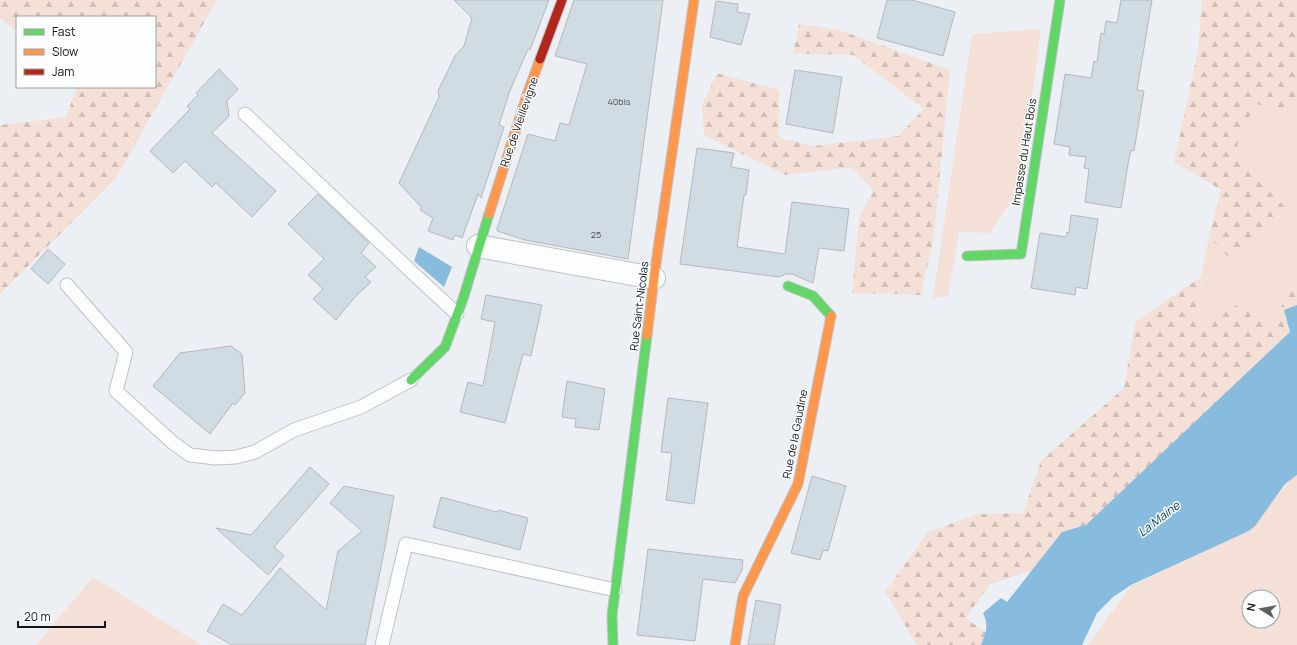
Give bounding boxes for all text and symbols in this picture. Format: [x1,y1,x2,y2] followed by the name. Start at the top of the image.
[16,16,156,88] legend
[52,23,76,40] text: Fast
[52,43,78,60] text: Slow
[52,63,74,80] text: Jam
[496,74,541,169] street label: Rue de Vieillevigne
[608,95,631,108] house number: 40bis
[1008,97,1039,207] street label: Impasse du Haut Bois
[591,228,601,241] house number: 25
[626,260,651,352] street label: Rue Saint-Nicolas
[779,387,811,480] street label: Rue de la Gaudine
[1134,496,1184,540] water label: La Maine
[1241,589,1281,629] north arrow
[1243,602,1259,612] text: N
[18,603,105,629] scale bar
[24,608,51,625] text: 20 m

